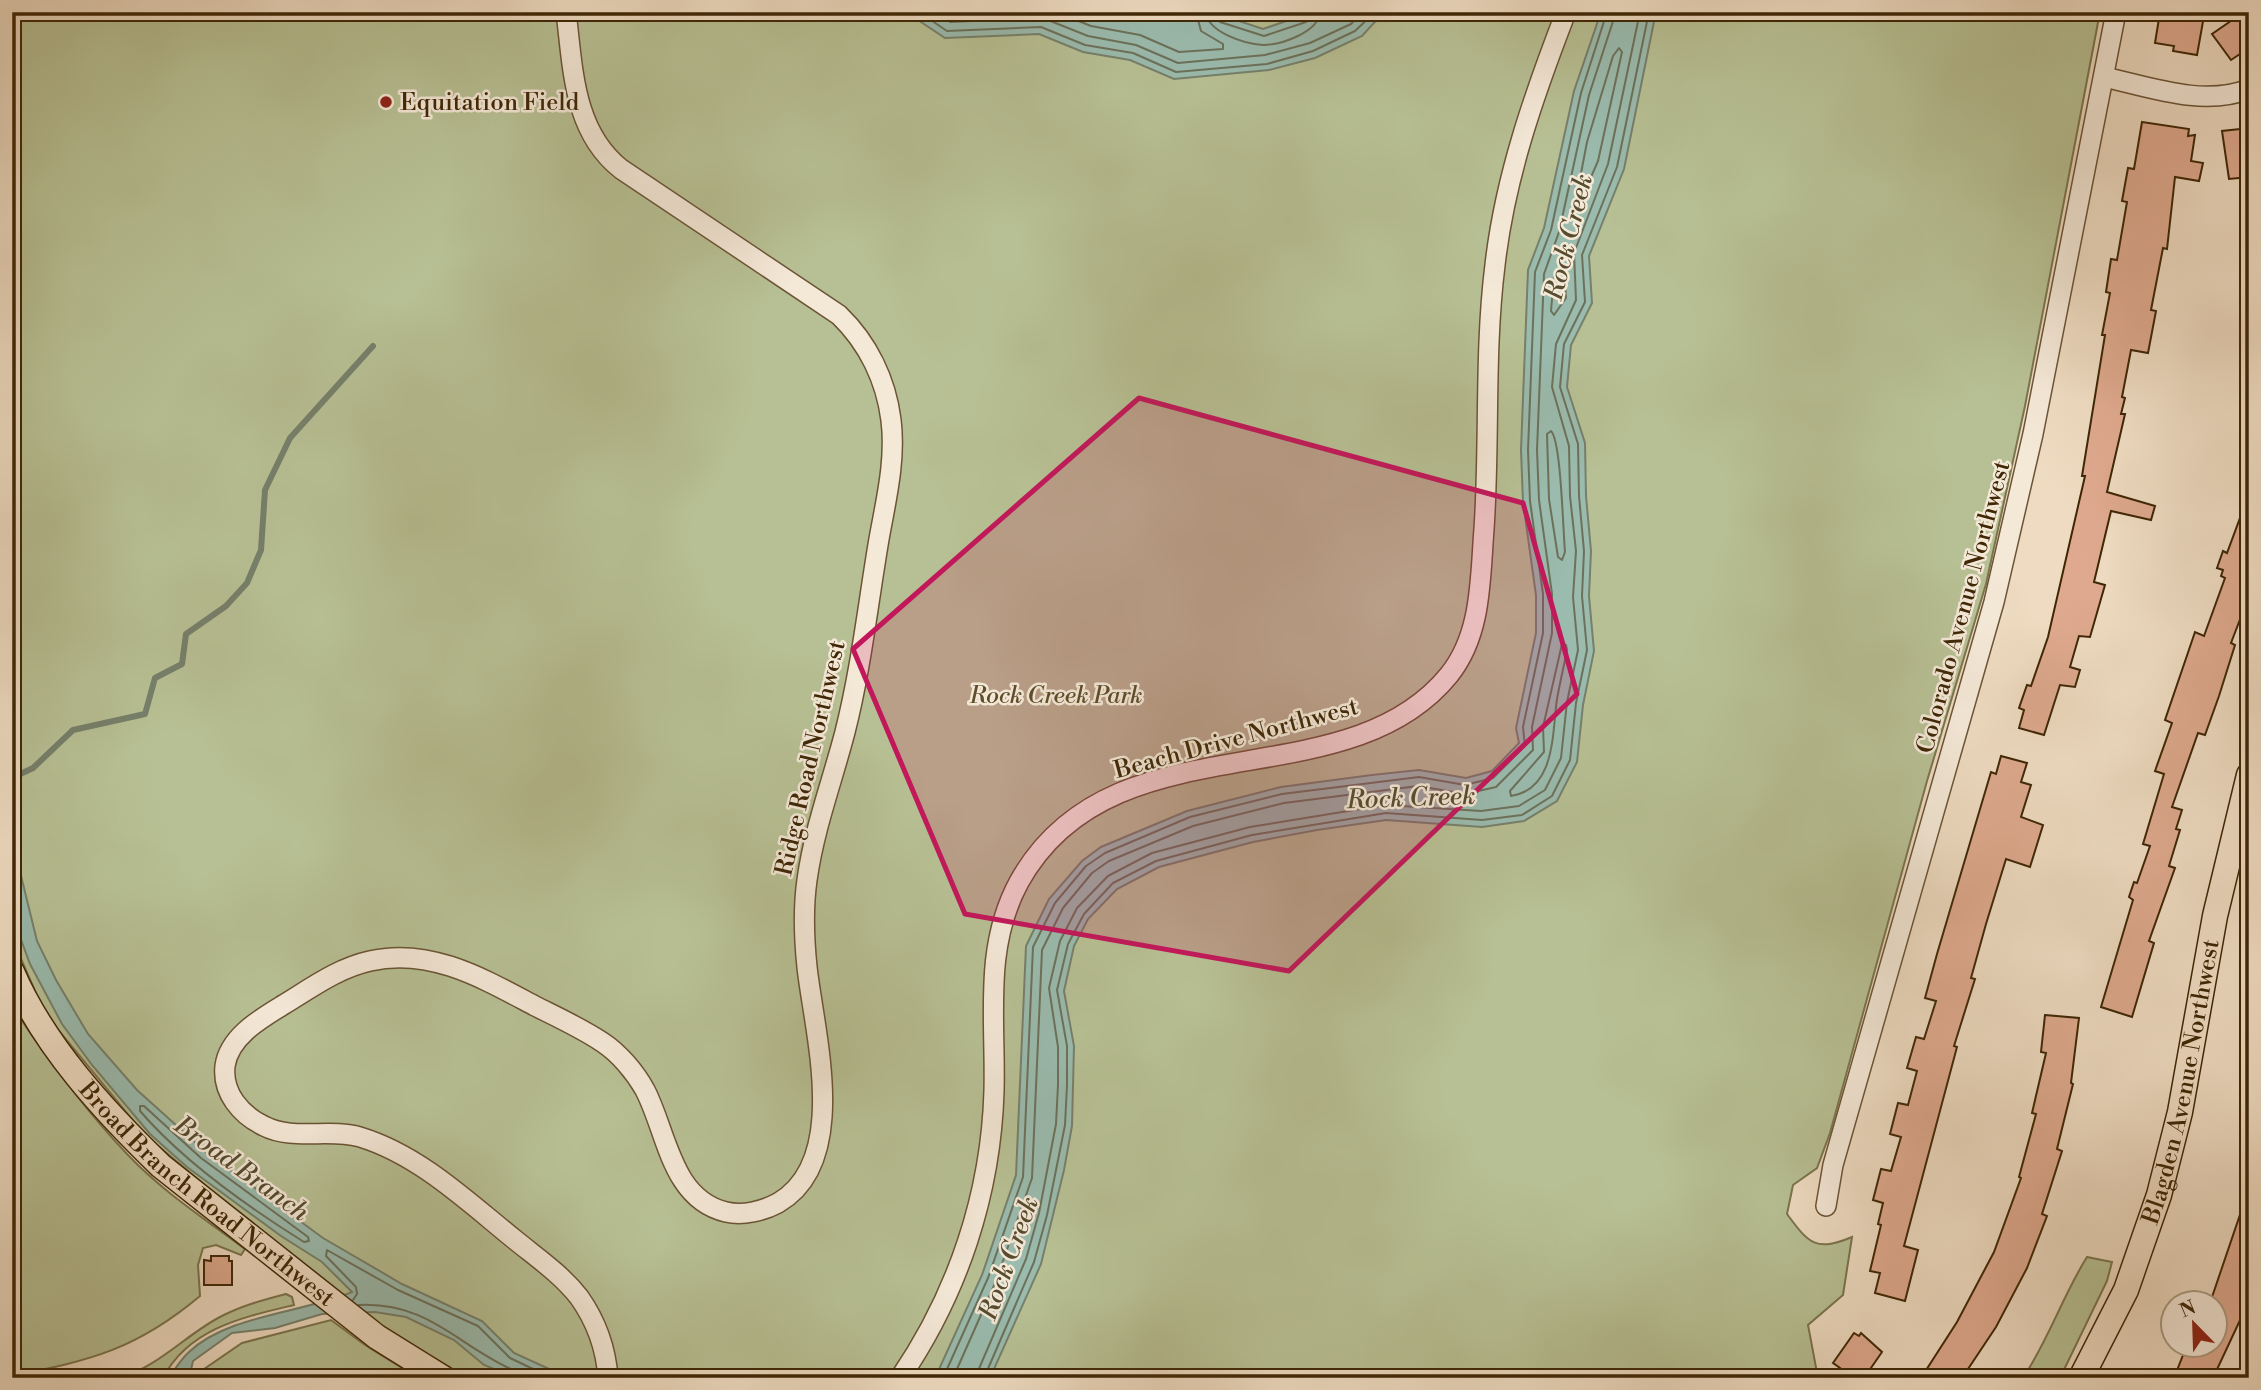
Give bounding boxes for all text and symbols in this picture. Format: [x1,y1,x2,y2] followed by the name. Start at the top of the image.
[400,88,580,118] place label: Equitation Field
[378,94,394,110] marker: Equitation Field
[1538,171,1600,305] water label: Rock Creek
[1910,457,2018,757] street label: Colorado Avenue Northwest
[769,637,853,879] street label: Ridge Road Northwest
[968,681,1143,711] park label: Rock Creek Park
[1110,692,1362,786] street label: Beach Drive Northwest
[1345,780,1476,816] water label: Rock Creek
[2136,937,2227,1229] street label: Blagden Avenue Northwest
[71,1075,341,1314] street label: Broad Branch Road Northwest
[167,1109,316,1229] water label: Broad Branch
[971,1192,1046,1325] water label: Rock Creek
[2160,1288,2230,1358] north arrow
[2176,1295,2199,1323] text: N

